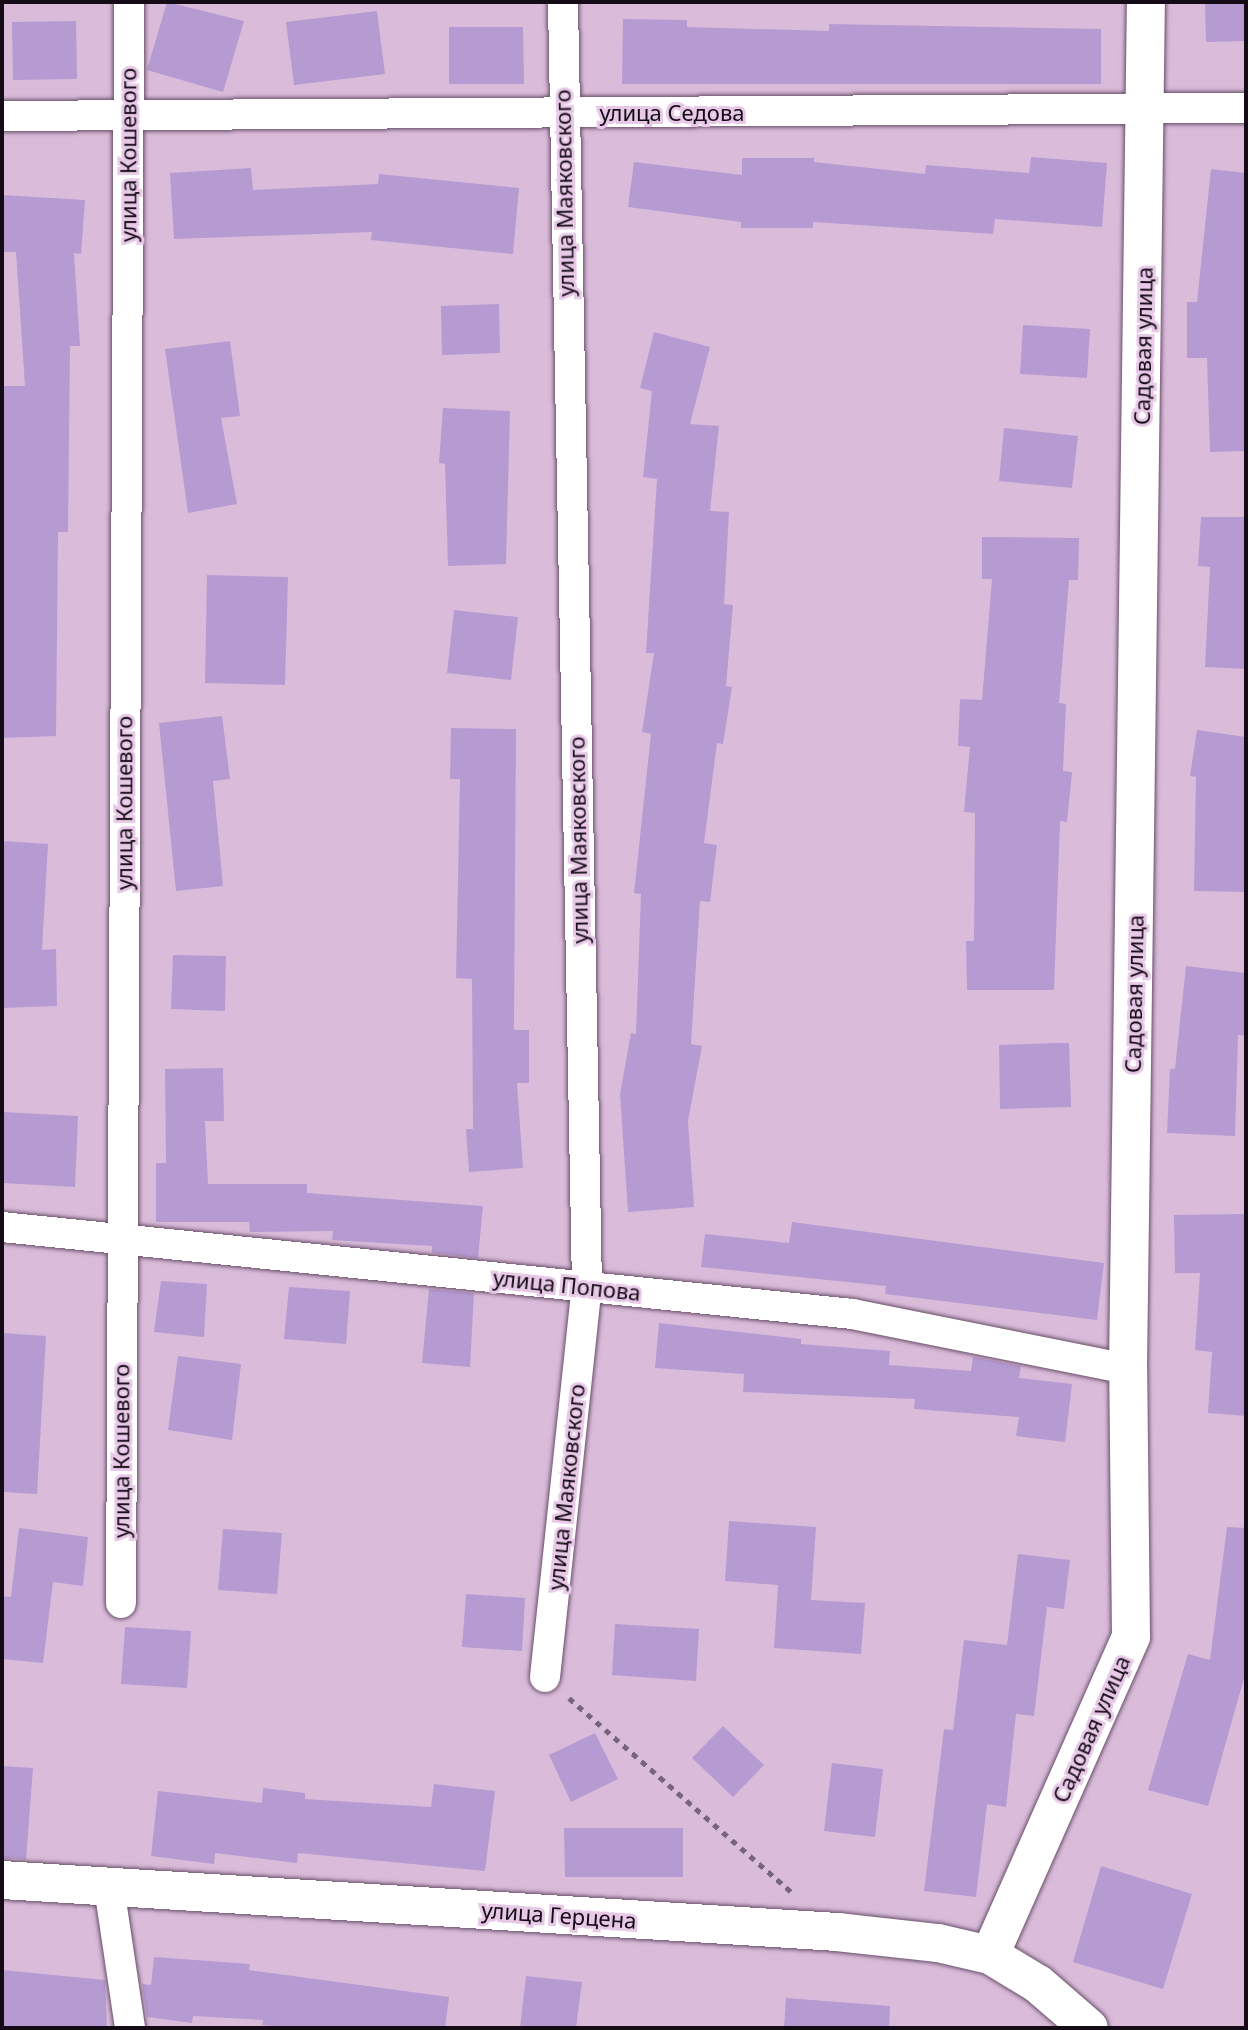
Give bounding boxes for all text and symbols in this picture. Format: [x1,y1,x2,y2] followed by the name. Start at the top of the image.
[115,68,141,242] street label: улица Кошевого
[549,89,579,297] street label: улица Маяковского
[599,100,745,126] street label: улица Седова
[1128,267,1158,425] street label: Садовая улица
[111,716,137,890] street label: улица Кошевого
[563,736,593,944] street label: улица Маяковского
[1119,915,1149,1073] street label: Садовая улица
[492,1264,642,1306] street label: улица Попова
[108,1364,134,1538] street label: улица Кошевого
[542,1383,590,1591] street label: улица Маяковского
[1047,1651,1135,1807] street label: Садовая улица
[481,1896,637,1934] street label: улица Герцена

